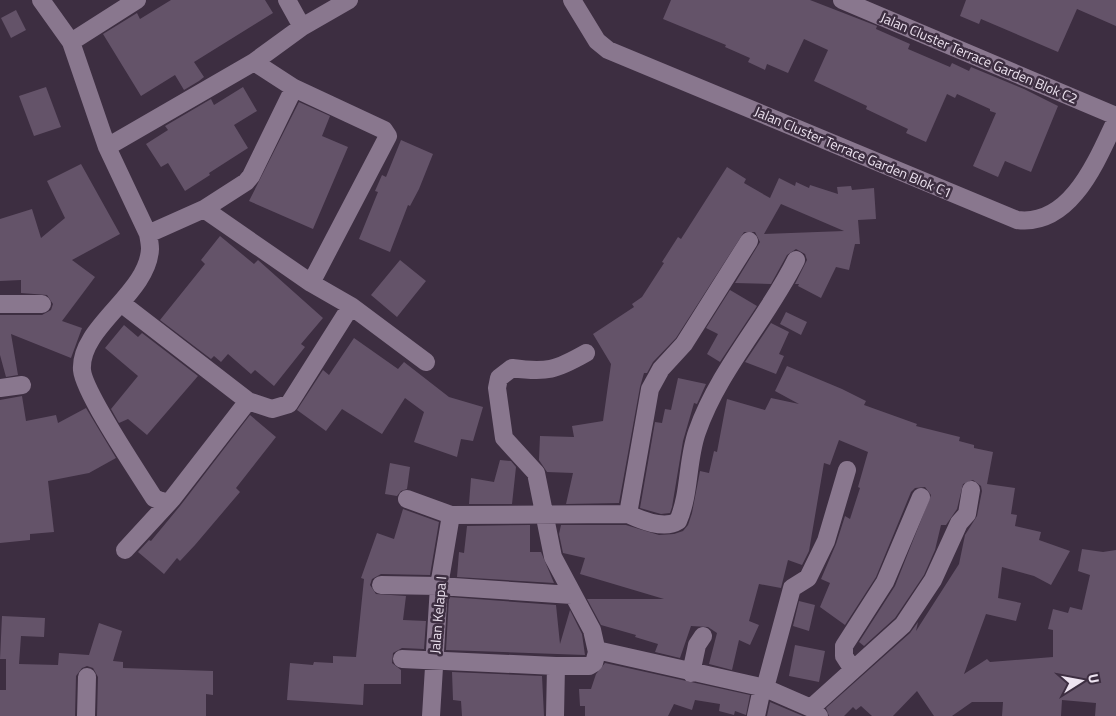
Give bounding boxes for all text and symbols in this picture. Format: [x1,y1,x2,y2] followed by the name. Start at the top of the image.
[877,6,1081,109] street label: Jalan Cluster Terrace Garden Blok C2
[751,100,955,203] street label: Jalan Cluster Terrace Garden Blok C1
[424,575,451,655] street label: Jalan Kelapa I
[1056,656,1106,706] north arrow
[1083,672,1105,685] text: U

